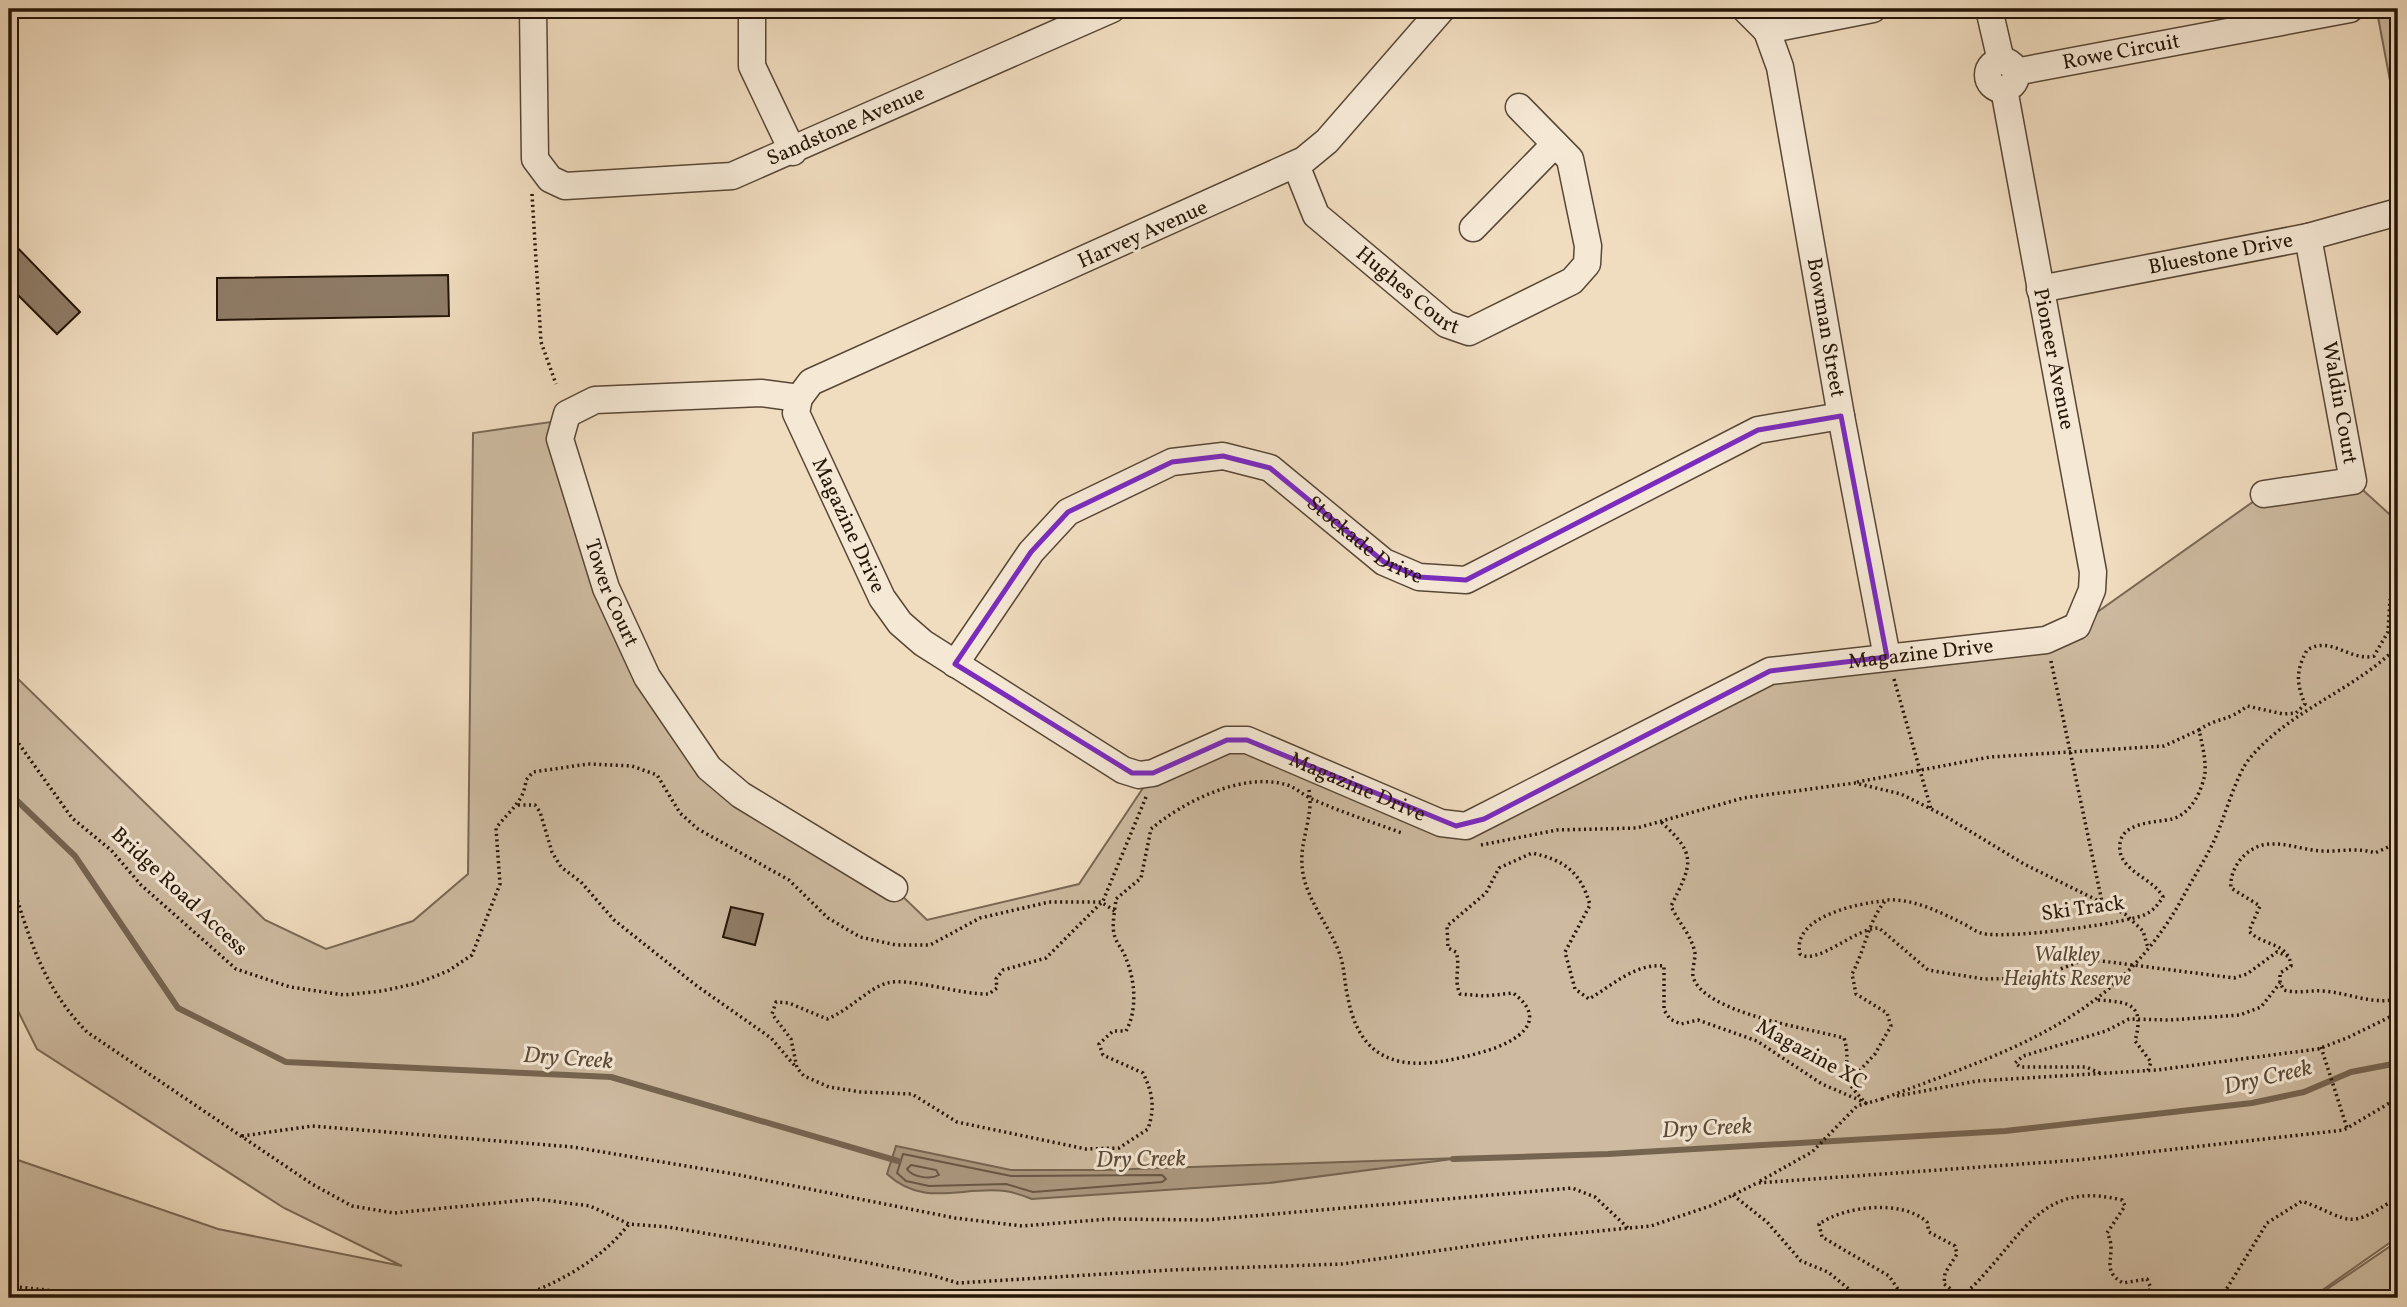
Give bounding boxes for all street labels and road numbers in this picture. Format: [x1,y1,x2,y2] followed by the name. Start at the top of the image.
[2060,27,2182,77] street label: Rowe Circuit
[762,79,929,173] street label: Sandstone Avenue
[1073,193,1213,277] street label: Harvey Avenue
[2146,226,2295,282] street label: Bluestone Drive
[1349,240,1463,342] street label: Hughes Court
[1799,256,1852,400] street label: Bowman Street
[2025,286,2081,432] street label: Pioneer Avenue
[2314,339,2364,467] street label: Waldin Court
[804,453,892,598] street label: Magazine Drive
[1300,489,1428,592] street label: Stockade Drive
[577,535,646,651] street label: Tower Court
[1846,632,1995,677] street label: Magazine Drive
[1284,745,1430,829] street label: Magazine Drive
[104,821,254,963] street label: Bridge Road Access
[2039,889,2127,929] street label: Ski Track
[1750,1013,1872,1097] street label: Magazine XC

